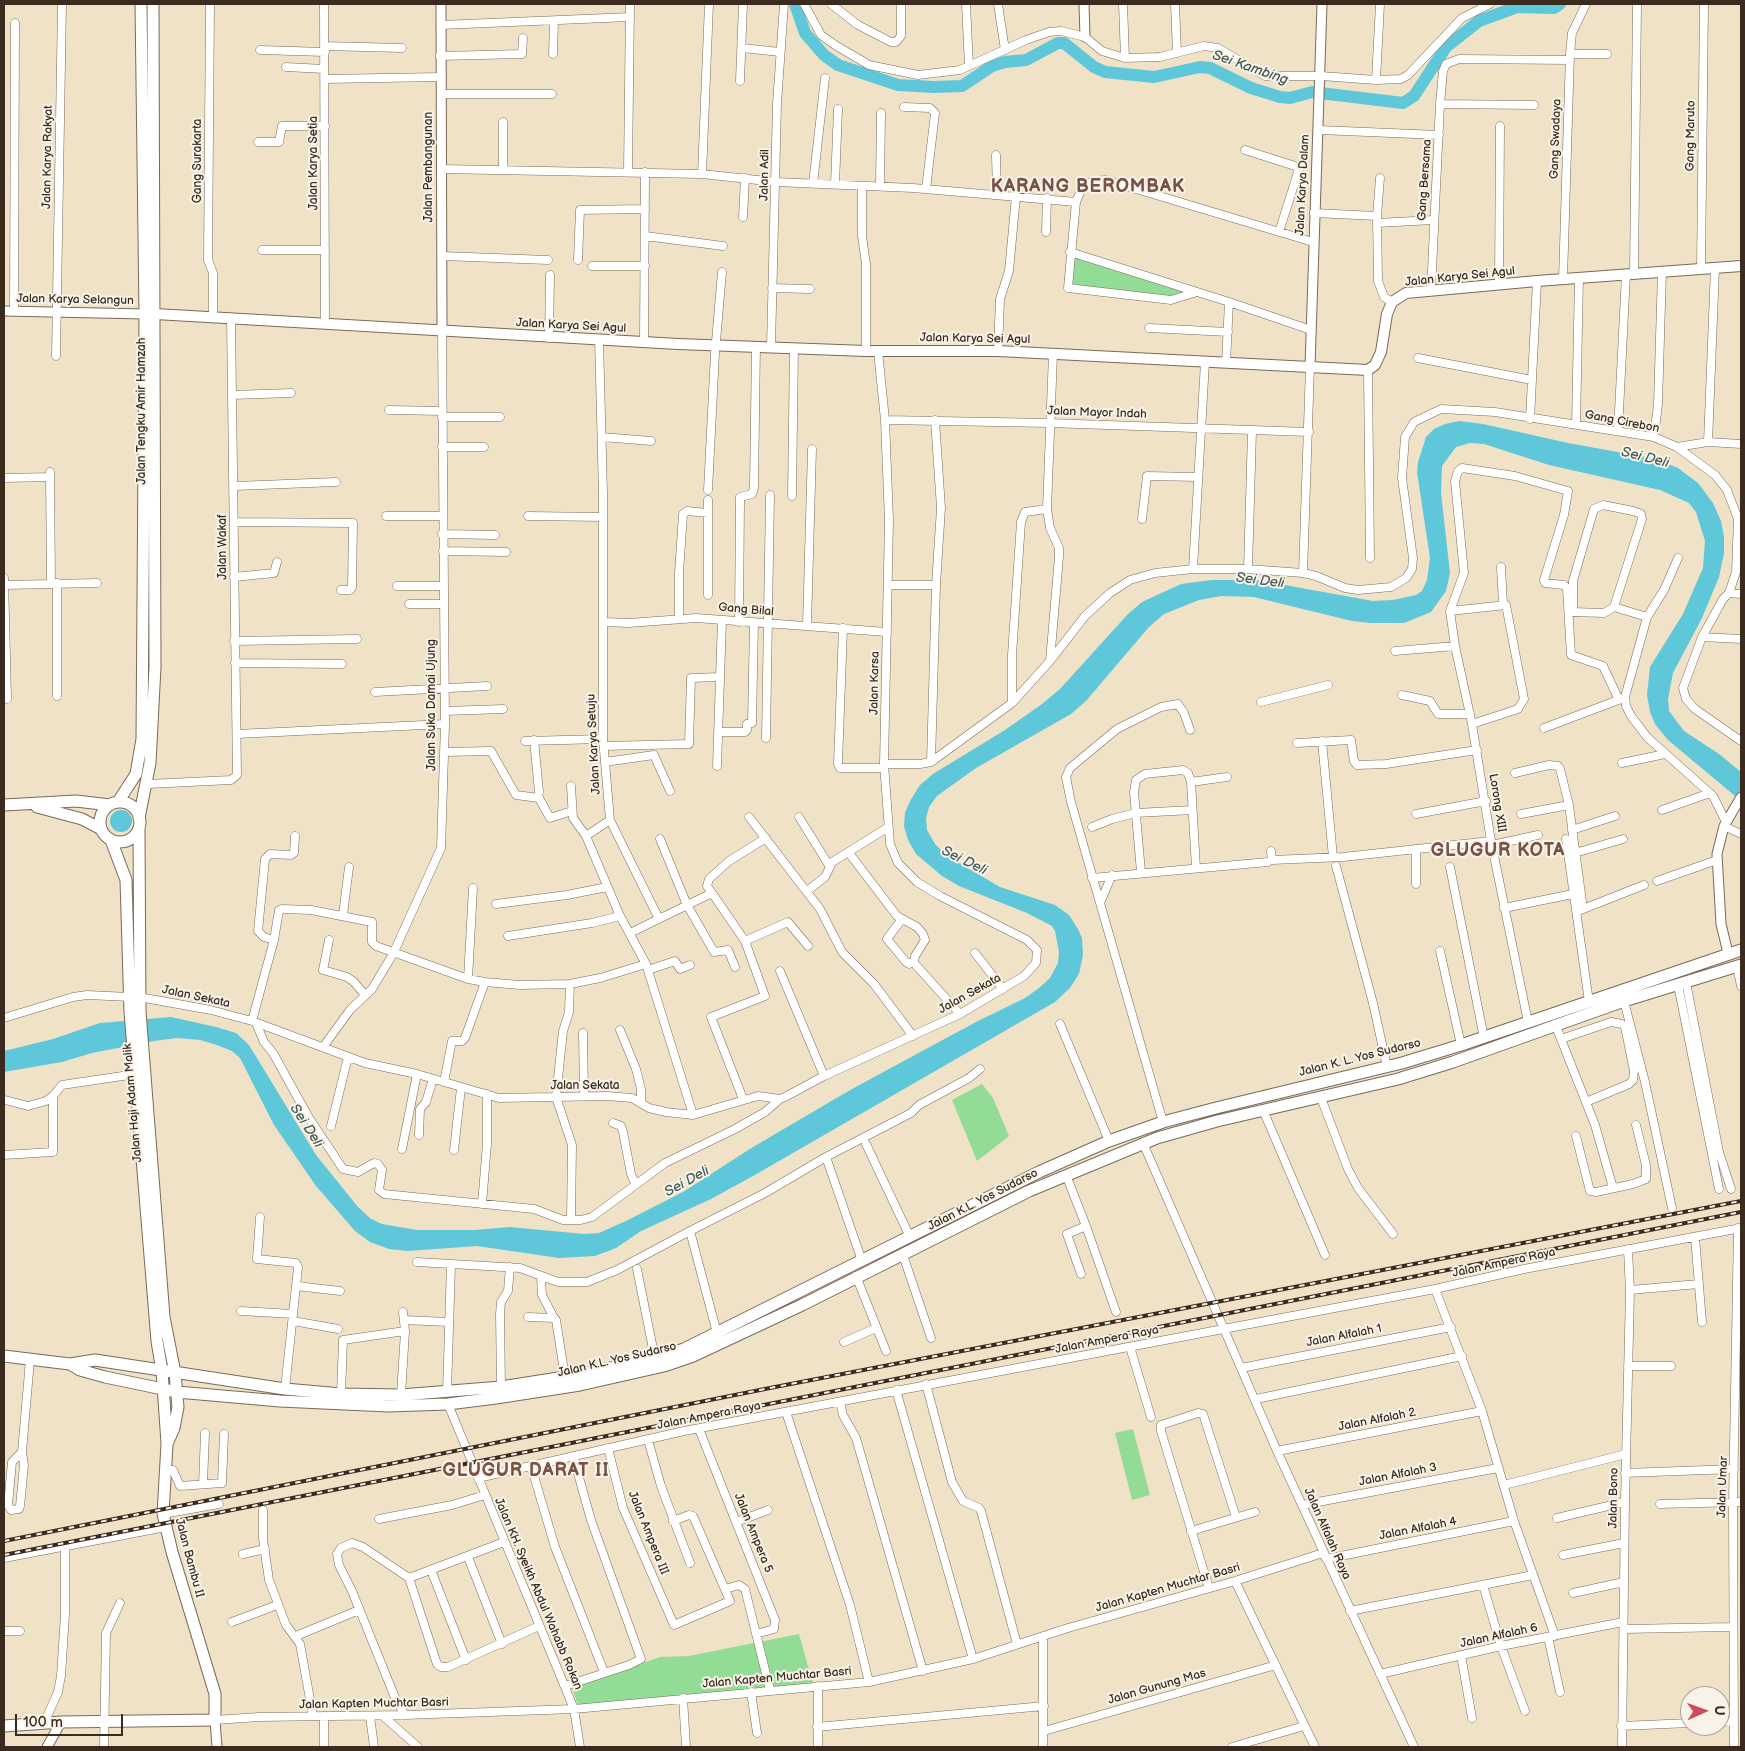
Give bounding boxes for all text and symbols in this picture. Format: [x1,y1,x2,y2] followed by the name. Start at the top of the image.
[1210,47,1290,89] water label: Sei Kambing
[1547,99,1565,179] street label: Gang Swadaya
[1683,100,1699,172] street label: Gang Maruto
[40,105,56,209] street label: Jalan Karya Rakyat
[422,112,436,222] street label: Jalan Pembangunan
[307,116,321,210] street label: Jalan Karya Setia
[191,119,205,203] street label: Gang Surakarta
[1293,134,1313,236] street label: Jalan Karya Dalam
[1415,139,1435,221] street label: Gang Bersama
[757,149,773,201] street label: Jalan Adil
[989,176,1187,198] district label: KARANG BEROMBAK
[1404,264,1516,290] street label: Jalan Karya Sei Agul
[16,292,134,308] street label: Jalan Karya Selangun
[515,316,627,336] street label: Jalan Karya Sei Agul
[920,331,1030,347] street label: Jalan Karya Sei Agul
[135,338,149,484] street label: Jalan Tengku Amir Hamzah
[1047,404,1147,422] street label: Jalan Mayor Indah
[1584,408,1660,436] street label: Gang Cirebon
[1619,444,1671,472] water label: Sei Deli
[216,514,230,580] street label: Jalan Wakaf
[1235,570,1285,592] water label: Sei Deli
[718,600,774,620] street label: Gang Bilal
[425,639,439,771] street label: Jalan Suka Damai Ujung
[867,651,883,715] street label: Jalan Karsa
[584,693,604,795] street label: Jalan Karya Setuju
[1485,773,1509,833] street label: Lorong XIII
[1429,840,1567,862] district label: GLUGUR KOTA
[938,843,990,879] water label: Sei Deli
[936,971,1004,1017] street label: Jalan Sekata
[161,983,231,1011] street label: Jalan Sekata
[1298,1036,1422,1080] street label: Jalan K. L. Yos Sudarso
[121,1043,145,1163] street label: Jalan Haji Adam Malik
[550,1079,620,1093] street label: Jalan Sekata
[286,1101,326,1151] water label: Sei Deli
[662,1163,712,1201] water label: Sei Deli
[926,1166,1040,1234] street label: Jalan K.L. Yos Sudarso
[1451,1245,1557,1281] street label: Jalan Ampera Raya
[1305,1322,1383,1350] street label: Jalan Alfalah 1
[1054,1323,1160,1357] street label: Jalan Ampera Raya
[556,1339,678,1381] street label: Jalan K.L. Yos Sudarso
[656,1399,762,1433] street label: Jalan Ampera Raya
[1337,1405,1417,1435] street label: Jalan Alfalah 2
[1715,1456,1731,1518] street label: Jalan Umar
[441,1460,611,1482] district label: GLUGUR DARAT II
[1358,1460,1438,1490] street label: Jalan Alfalah 3
[1606,1467,1622,1529] street label: Jalan Bono
[1300,1486,1354,1582] street label: Jalan Alfalah Raya
[625,1489,671,1577] street label: Jalan Ampera III
[730,1491,776,1575] street label: Jalan Ampera 5
[491,1496,585,1692] street label: Jalan KH. Syeikh Abdul Wahabb Rokan
[1378,1514,1458,1544] street label: Jalan Alfalah 4
[172,1517,206,1599] street label: Jalan Bambu II
[1094,1560,1242,1616] street label: Jalan Kapten Muchtar Basri
[1459,1621,1539,1651] street label: Jalan Alfalah 6
[702,1664,852,1692] street label: Jalan Kapten Muchtar Basri
[1106,1666,1208,1708] street label: Jalan Gunung Mas
[1680,1686,1730,1736] north arrow
[299,1695,449,1713] street label: Jalan Kapten Muchtar Basri
[18,1704,125,1736] scale bar
[1711,1705,1728,1716] text: U
[23,1713,63,1732] text: 100 m

